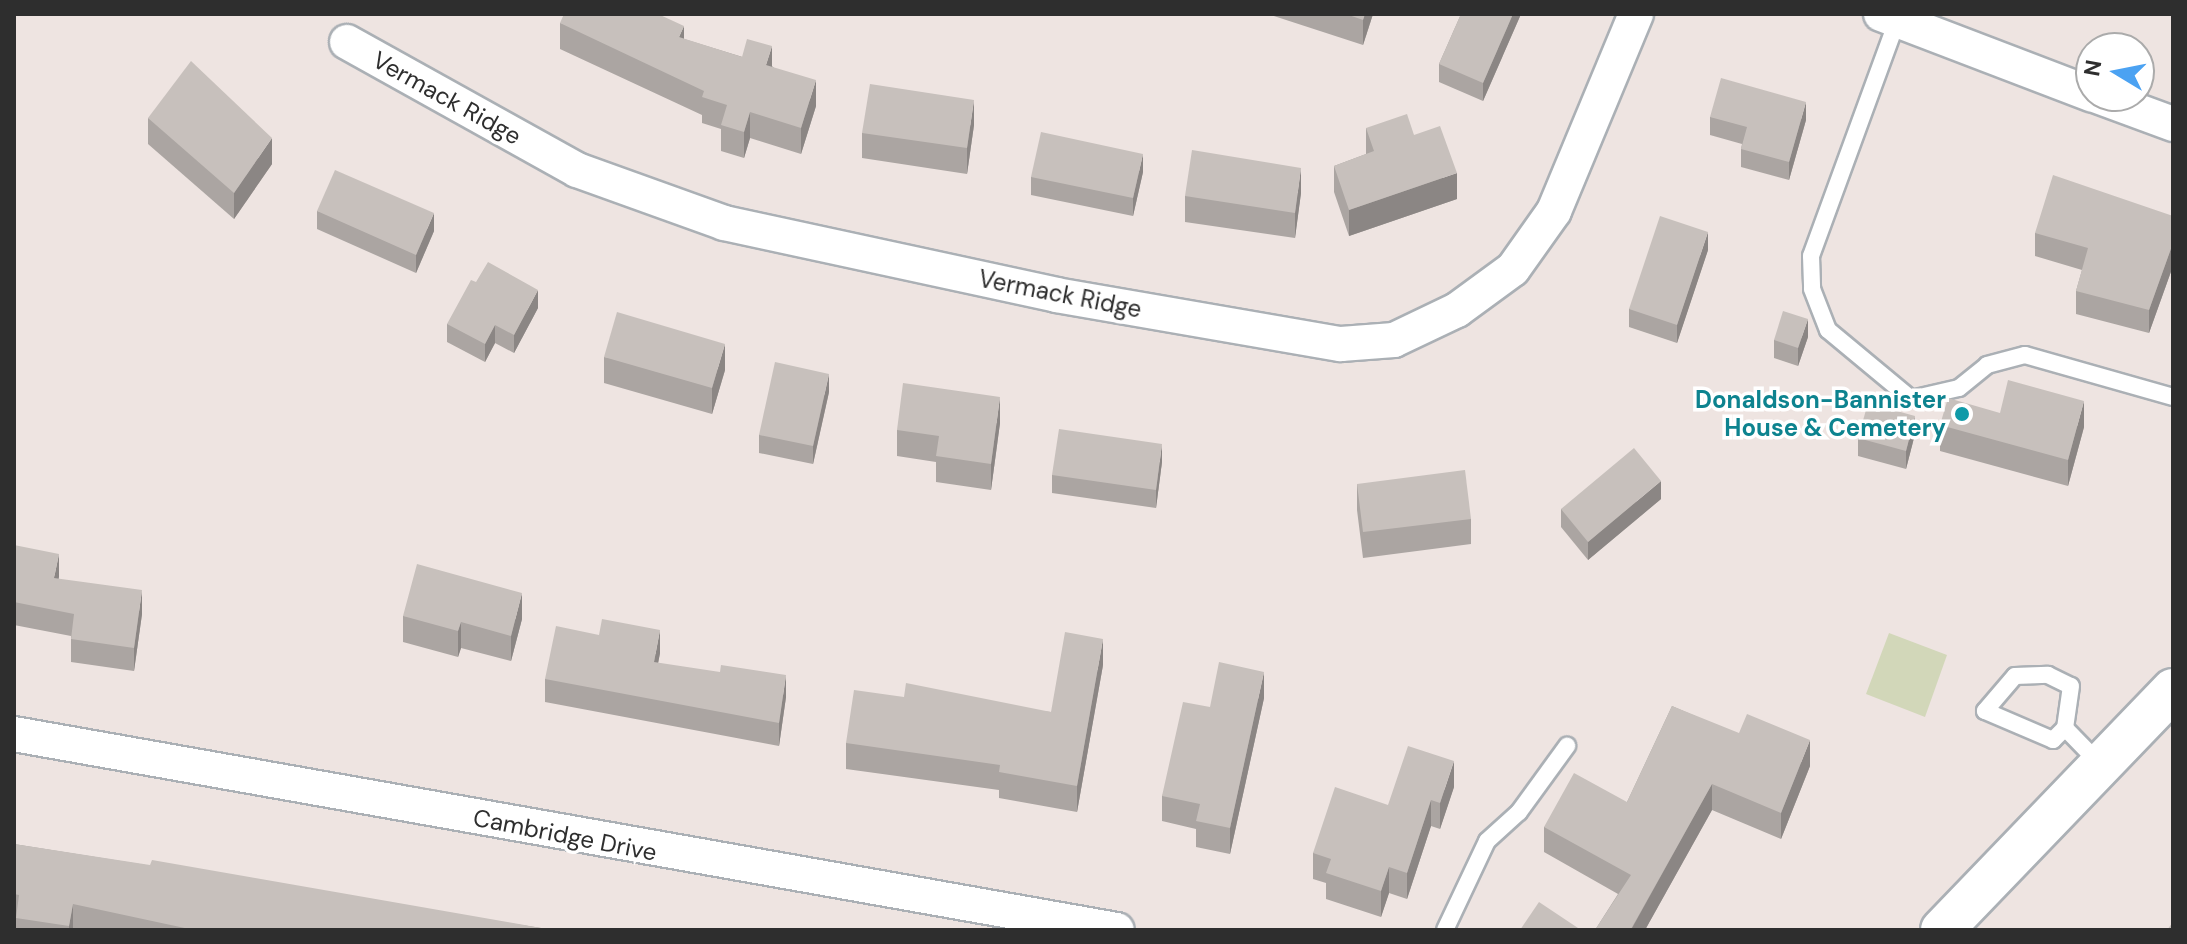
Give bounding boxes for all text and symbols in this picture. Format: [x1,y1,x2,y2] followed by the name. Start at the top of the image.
[2075,32,2155,112] north arrow
[368,45,526,151] street label: Vermack Ridge
[2077,58,2109,79] text: N
[976,264,1144,324] street label: Vermack Ridge
[1695,386,1946,442] place label: Donaldson-Bannister House & Cemetery
[1953,405,1971,423] marker: Donaldson-Bannister House & Cemetery
[471,803,659,867] street label: Cambridge Drive

